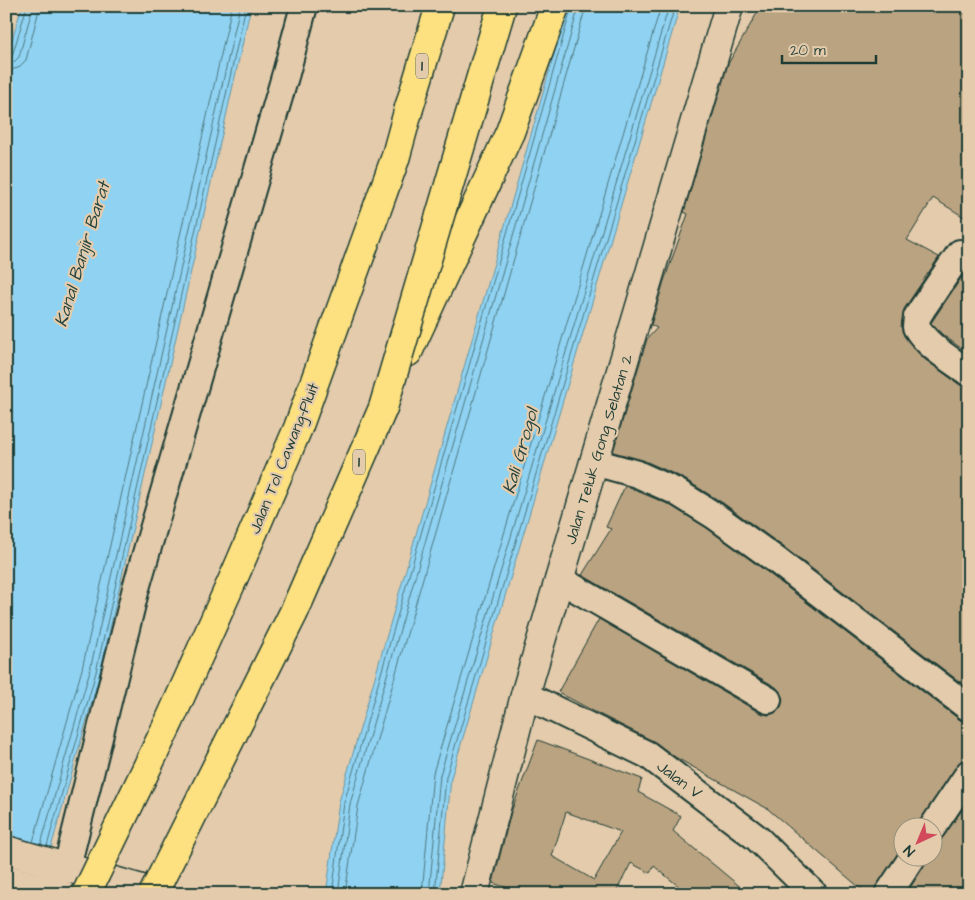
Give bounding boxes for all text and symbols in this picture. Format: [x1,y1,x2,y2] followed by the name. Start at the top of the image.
[782,32,876,64] scale bar
[790,40,826,61] text: 20 m
[416,54,428,78] road number: 1
[49,177,117,330] water label: Kanal Banjir Barat
[560,352,639,547] street label: Jalan Teluk Gong Selatan 2
[244,379,325,538] street label: Jalan Tol Cawang–Pluit
[496,404,546,497] water label: Kali Grogol
[353,450,365,474] road number: 1
[652,755,707,804] street label: Jalan V
[892,818,942,868] north arrow
[899,840,920,861] text: N

